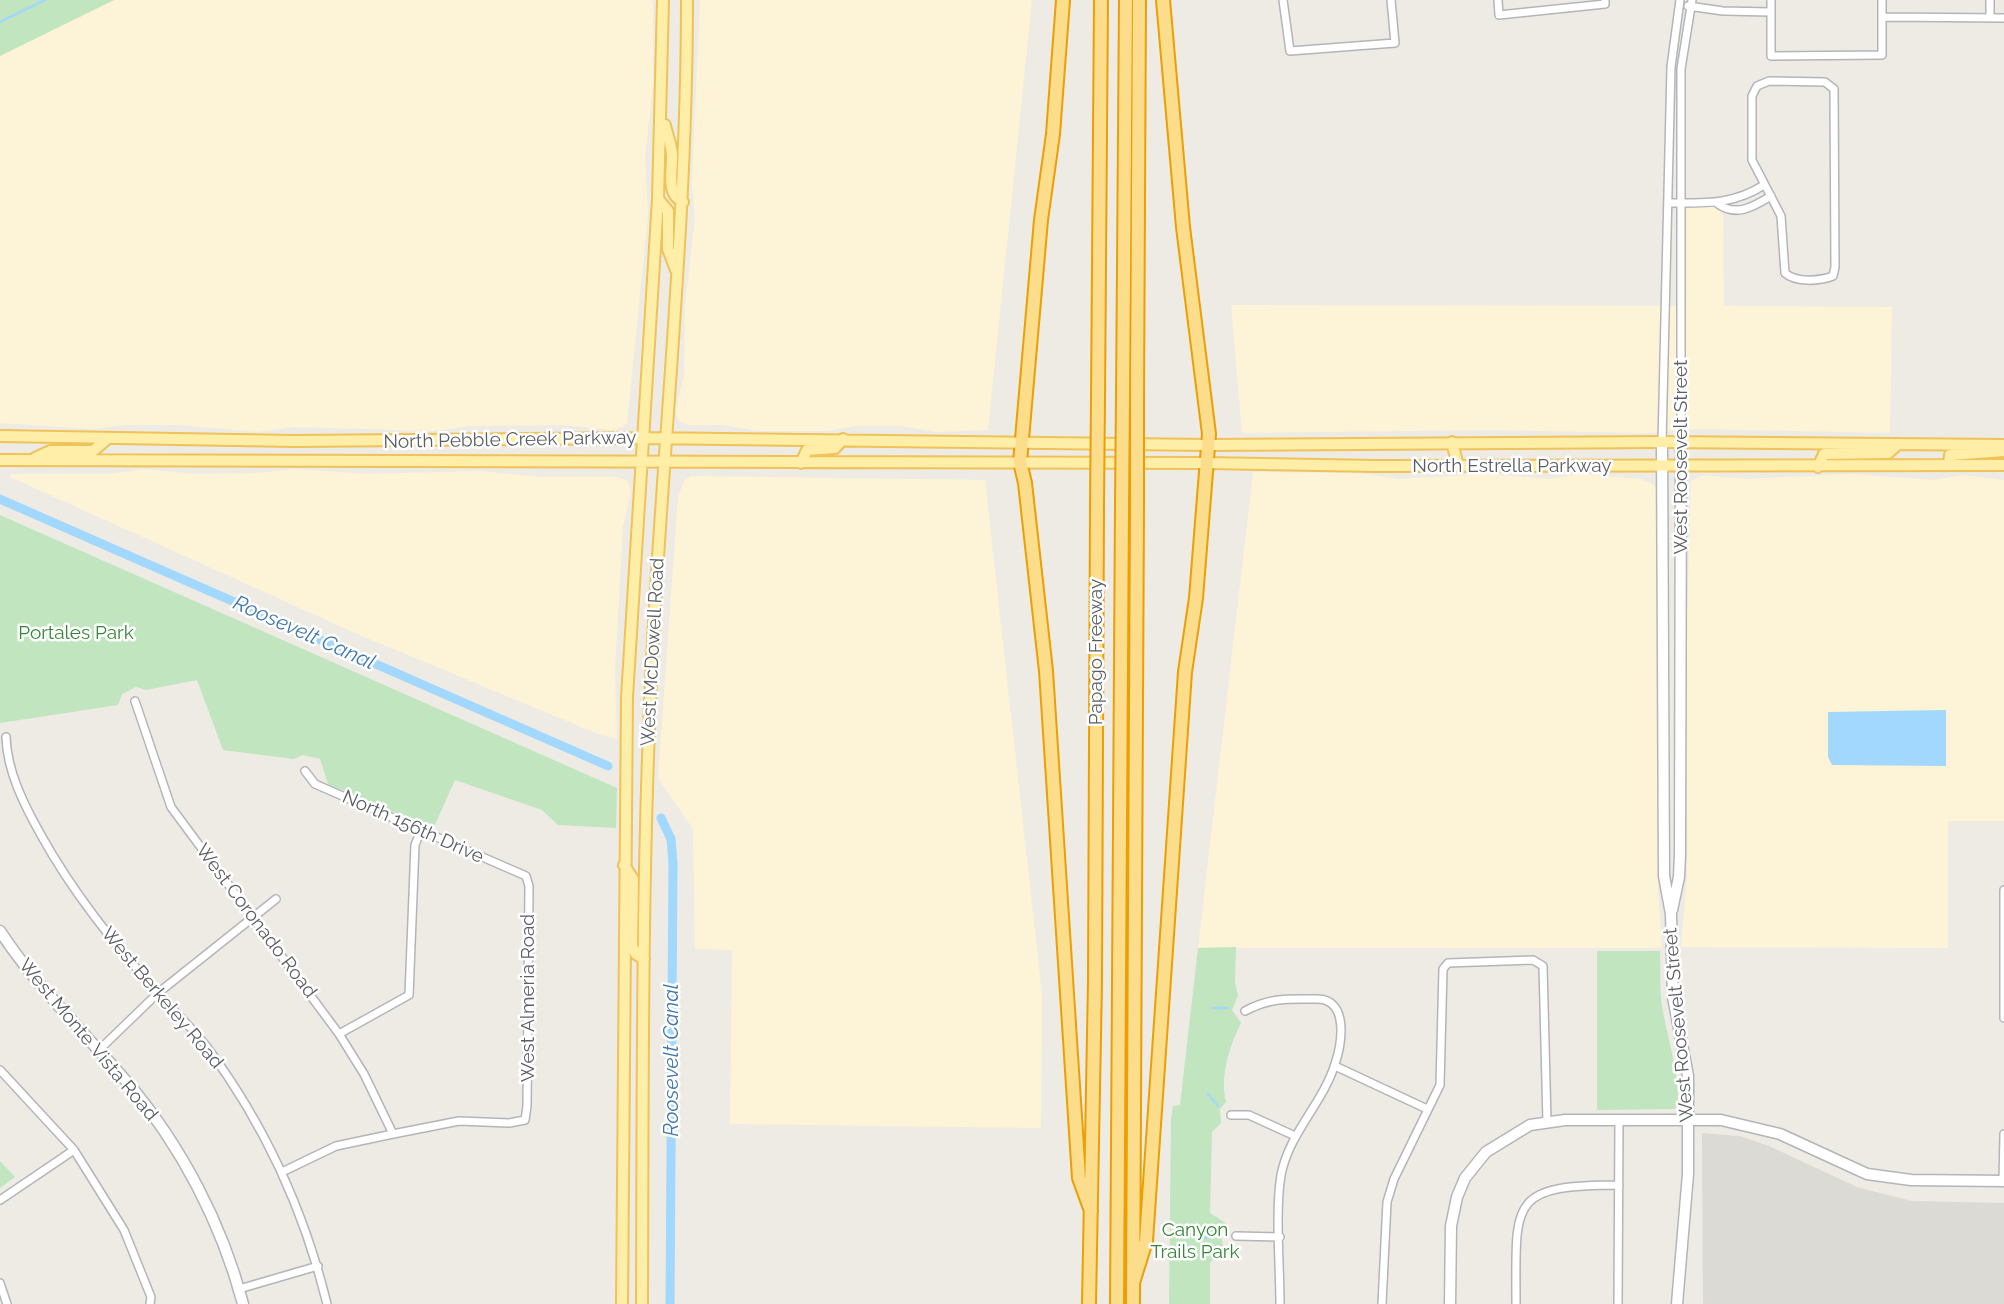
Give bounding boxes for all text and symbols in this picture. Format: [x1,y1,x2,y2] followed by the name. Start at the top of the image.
[1670,360,1692,554] street label: West Roosevelt Street
[383,426,637,454] street label: North Pebble Creek Parkway
[1412,455,1612,477] street label: North Estrella Parkway
[637,557,669,747] street label: West McDowell Road
[1085,579,1107,725] street label: Papago Freeway
[229,590,379,676] water label: Roosevelt Canal
[18,622,134,644] park label: Portales Park
[339,786,487,868] street label: North 156th Drive
[191,839,321,1003] street label: West Coronado Road
[517,914,539,1082] street label: West Almeria Road
[96,922,228,1074] street label: West Berkeley Road
[1659,927,1699,1123] street label: West Roosevelt Street
[14,954,162,1126] street label: West Monte Vista Road
[659,984,685,1136] water label: Roosevelt Canal
[1150,1219,1240,1263] park label: Canyon Trails Park

